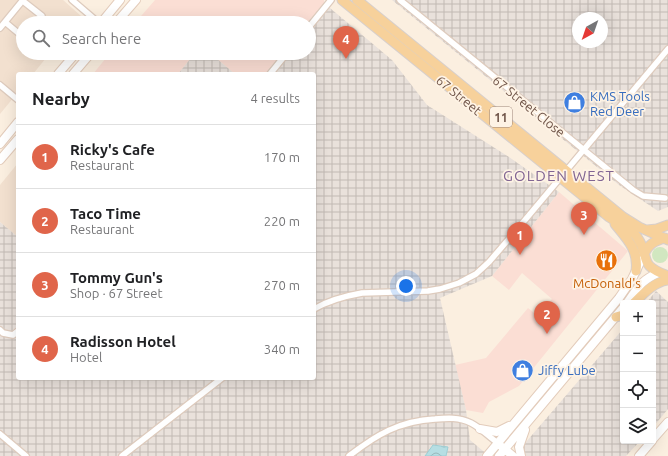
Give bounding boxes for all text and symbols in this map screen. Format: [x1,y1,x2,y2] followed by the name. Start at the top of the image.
[572,12,608,48] north arrow
[16,16,316,60] search box
[333,26,359,59] pin: 4
[30,27,52,49] icon: search
[62,30,141,47] text: Search here
[434,73,484,117] street label: 67 Street
[490,73,568,139] street label: 67 Street Close
[32,89,90,108] text: Nearby
[590,89,650,118] place label: KMS Tools Red Deer
[562,90,588,116] shop icon: KMS Tools Red Deer
[250,91,300,105] text: 4 results
[490,107,512,127] road number: 11
[70,141,155,158] text: Ricky's Cafe
[41,150,49,164] text: 1
[264,150,300,164] text: 170 m
[70,158,134,172] text: Restaurant
[503,167,615,184] district label: GOLDEN WEST
[571,202,597,235] pin: 3
[70,205,141,222] text: Taco Time
[41,214,49,228] text: 2
[264,214,300,228] text: 220 m
[70,222,134,236] text: Restaurant
[507,222,533,255] pin: 1
[594,248,620,274] restaurant icon: McDonald's
[70,269,163,286] text: Tommy Gun's
[396,276,416,296] your location
[573,276,641,290] place label: McDonald's
[41,278,49,292] text: 3
[264,278,300,292] text: 270 m
[70,286,163,300] text: Shop · 67 Street
[620,300,656,444] map controls
[620,300,656,336] button: +
[534,301,560,334] pin: 2
[70,333,176,350] text: Radisson Hotel
[620,336,656,372] button: −
[41,342,49,356] text: 4
[264,342,300,356] text: 340 m
[70,350,102,364] text: Hotel
[510,357,536,383] shop icon: Jiffy Lube
[538,363,596,377] place label: Jiffy Lube
[620,372,656,408] button: locate
[620,408,656,444] button: layers

